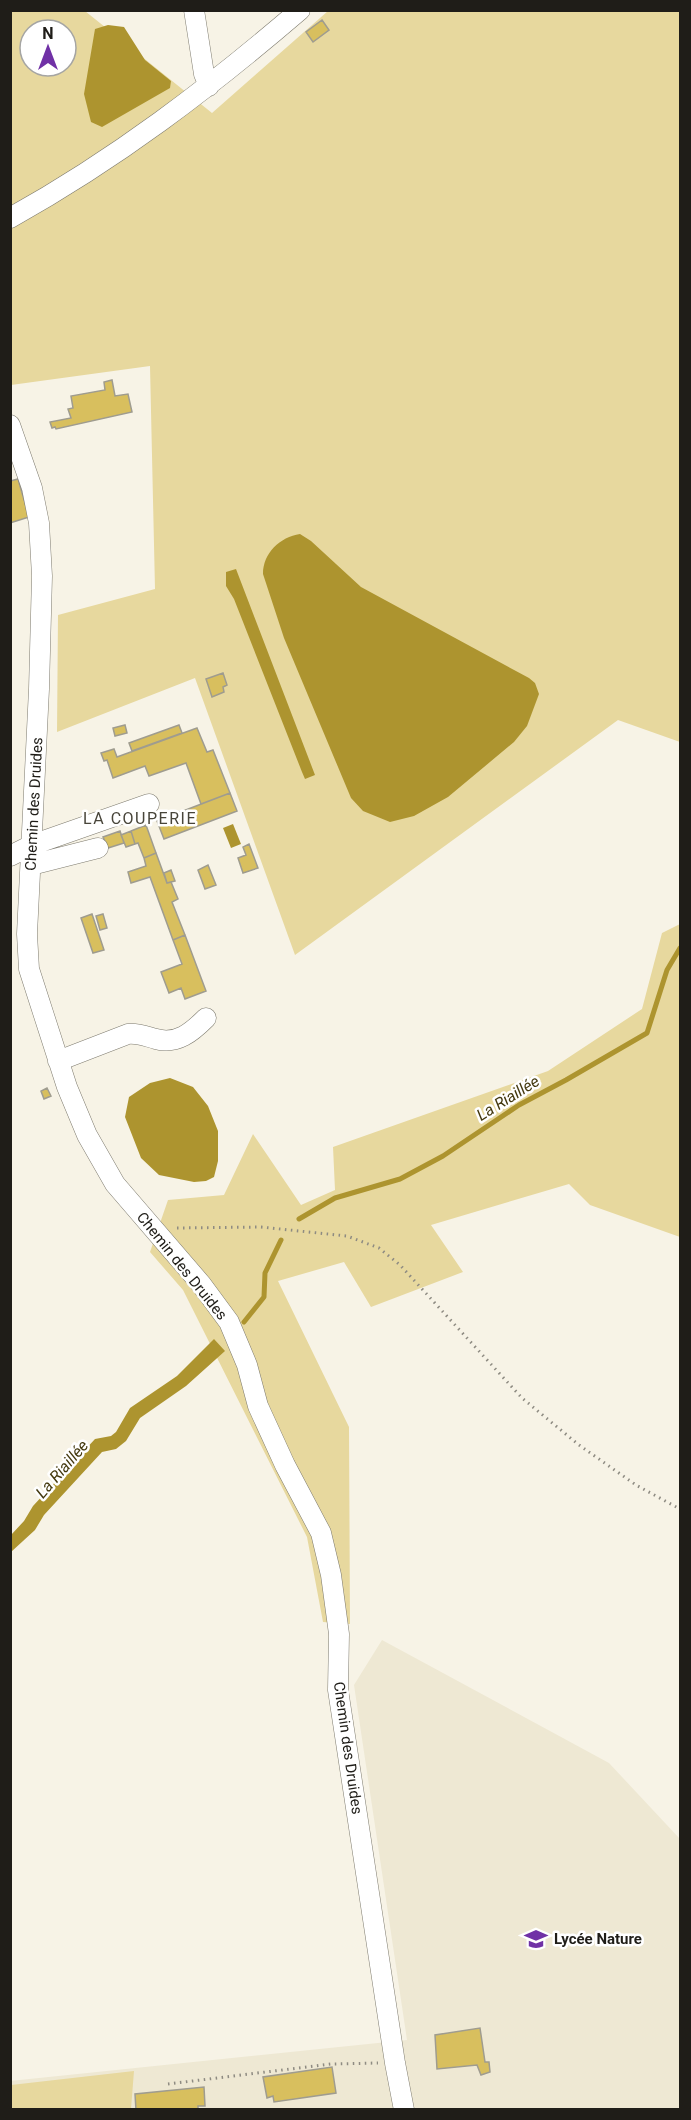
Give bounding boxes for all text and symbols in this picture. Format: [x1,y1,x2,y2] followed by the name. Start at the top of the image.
[18,18,78,78] north arrow
[42,24,54,43] text: N
[22,737,46,871] street label: Chemin des Druides
[83,809,197,828] district label: LA COUPERIE
[473,1071,543,1125] water label: La Riaillée
[133,1208,231,1324] street label: Chemin des Druides
[32,1436,92,1502] water label: La Riaillée
[330,1681,366,1815] street label: Chemin des Druides
[523,1926,549,1952] school or university icon: Lycée Nature
[554,1930,642,1948] place label: Lycée Nature

